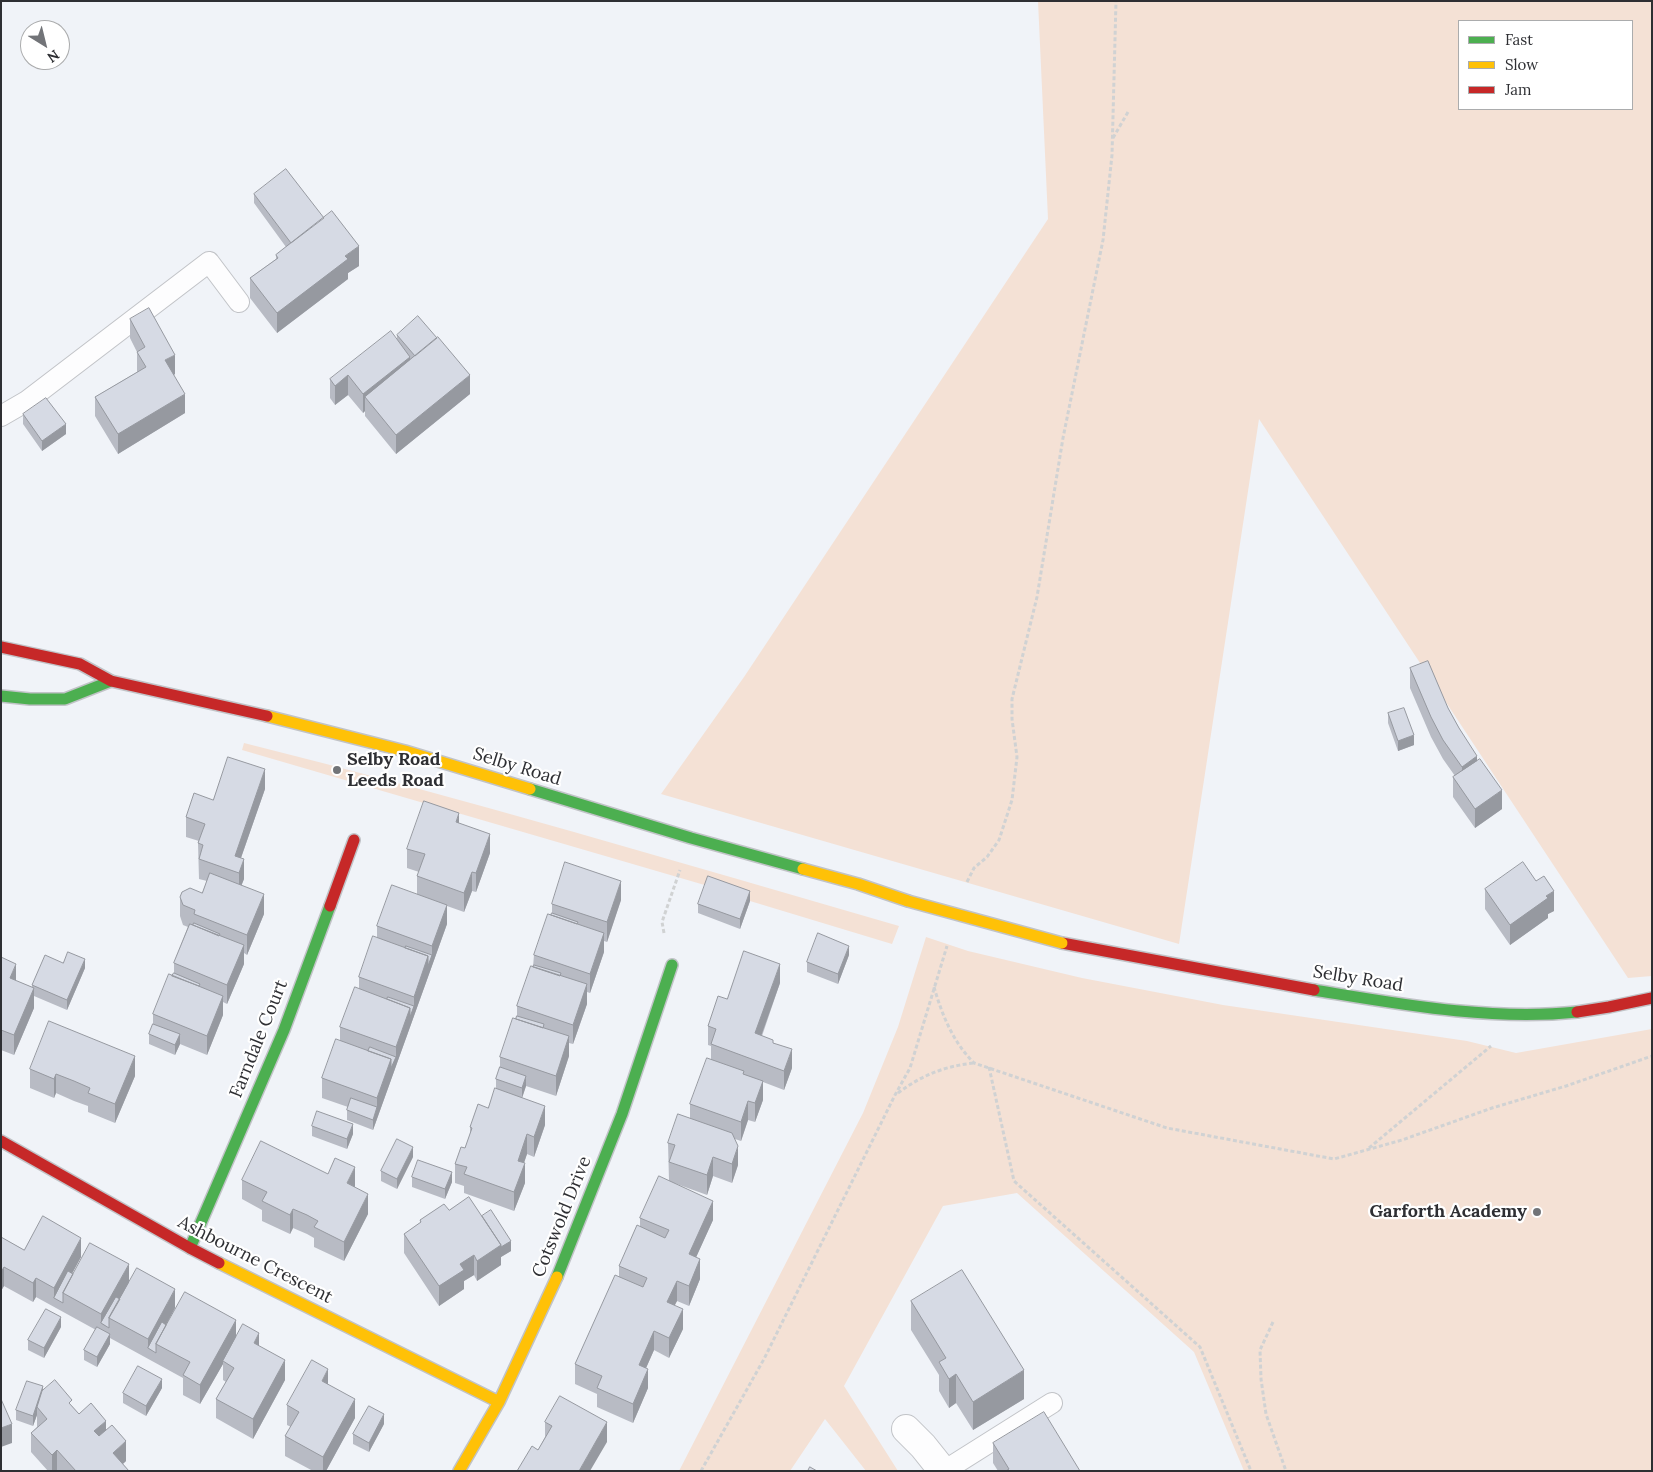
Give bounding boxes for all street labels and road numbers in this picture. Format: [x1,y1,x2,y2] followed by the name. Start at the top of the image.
[470,743,564,791] street label: Selby Road
[1311,961,1405,997] street label: Selby Road
[226,977,292,1101] street label: Farndale Court
[528,1153,596,1281] street label: Cotswold Drive
[174,1212,336,1308] street label: Ashbourne Crescent

